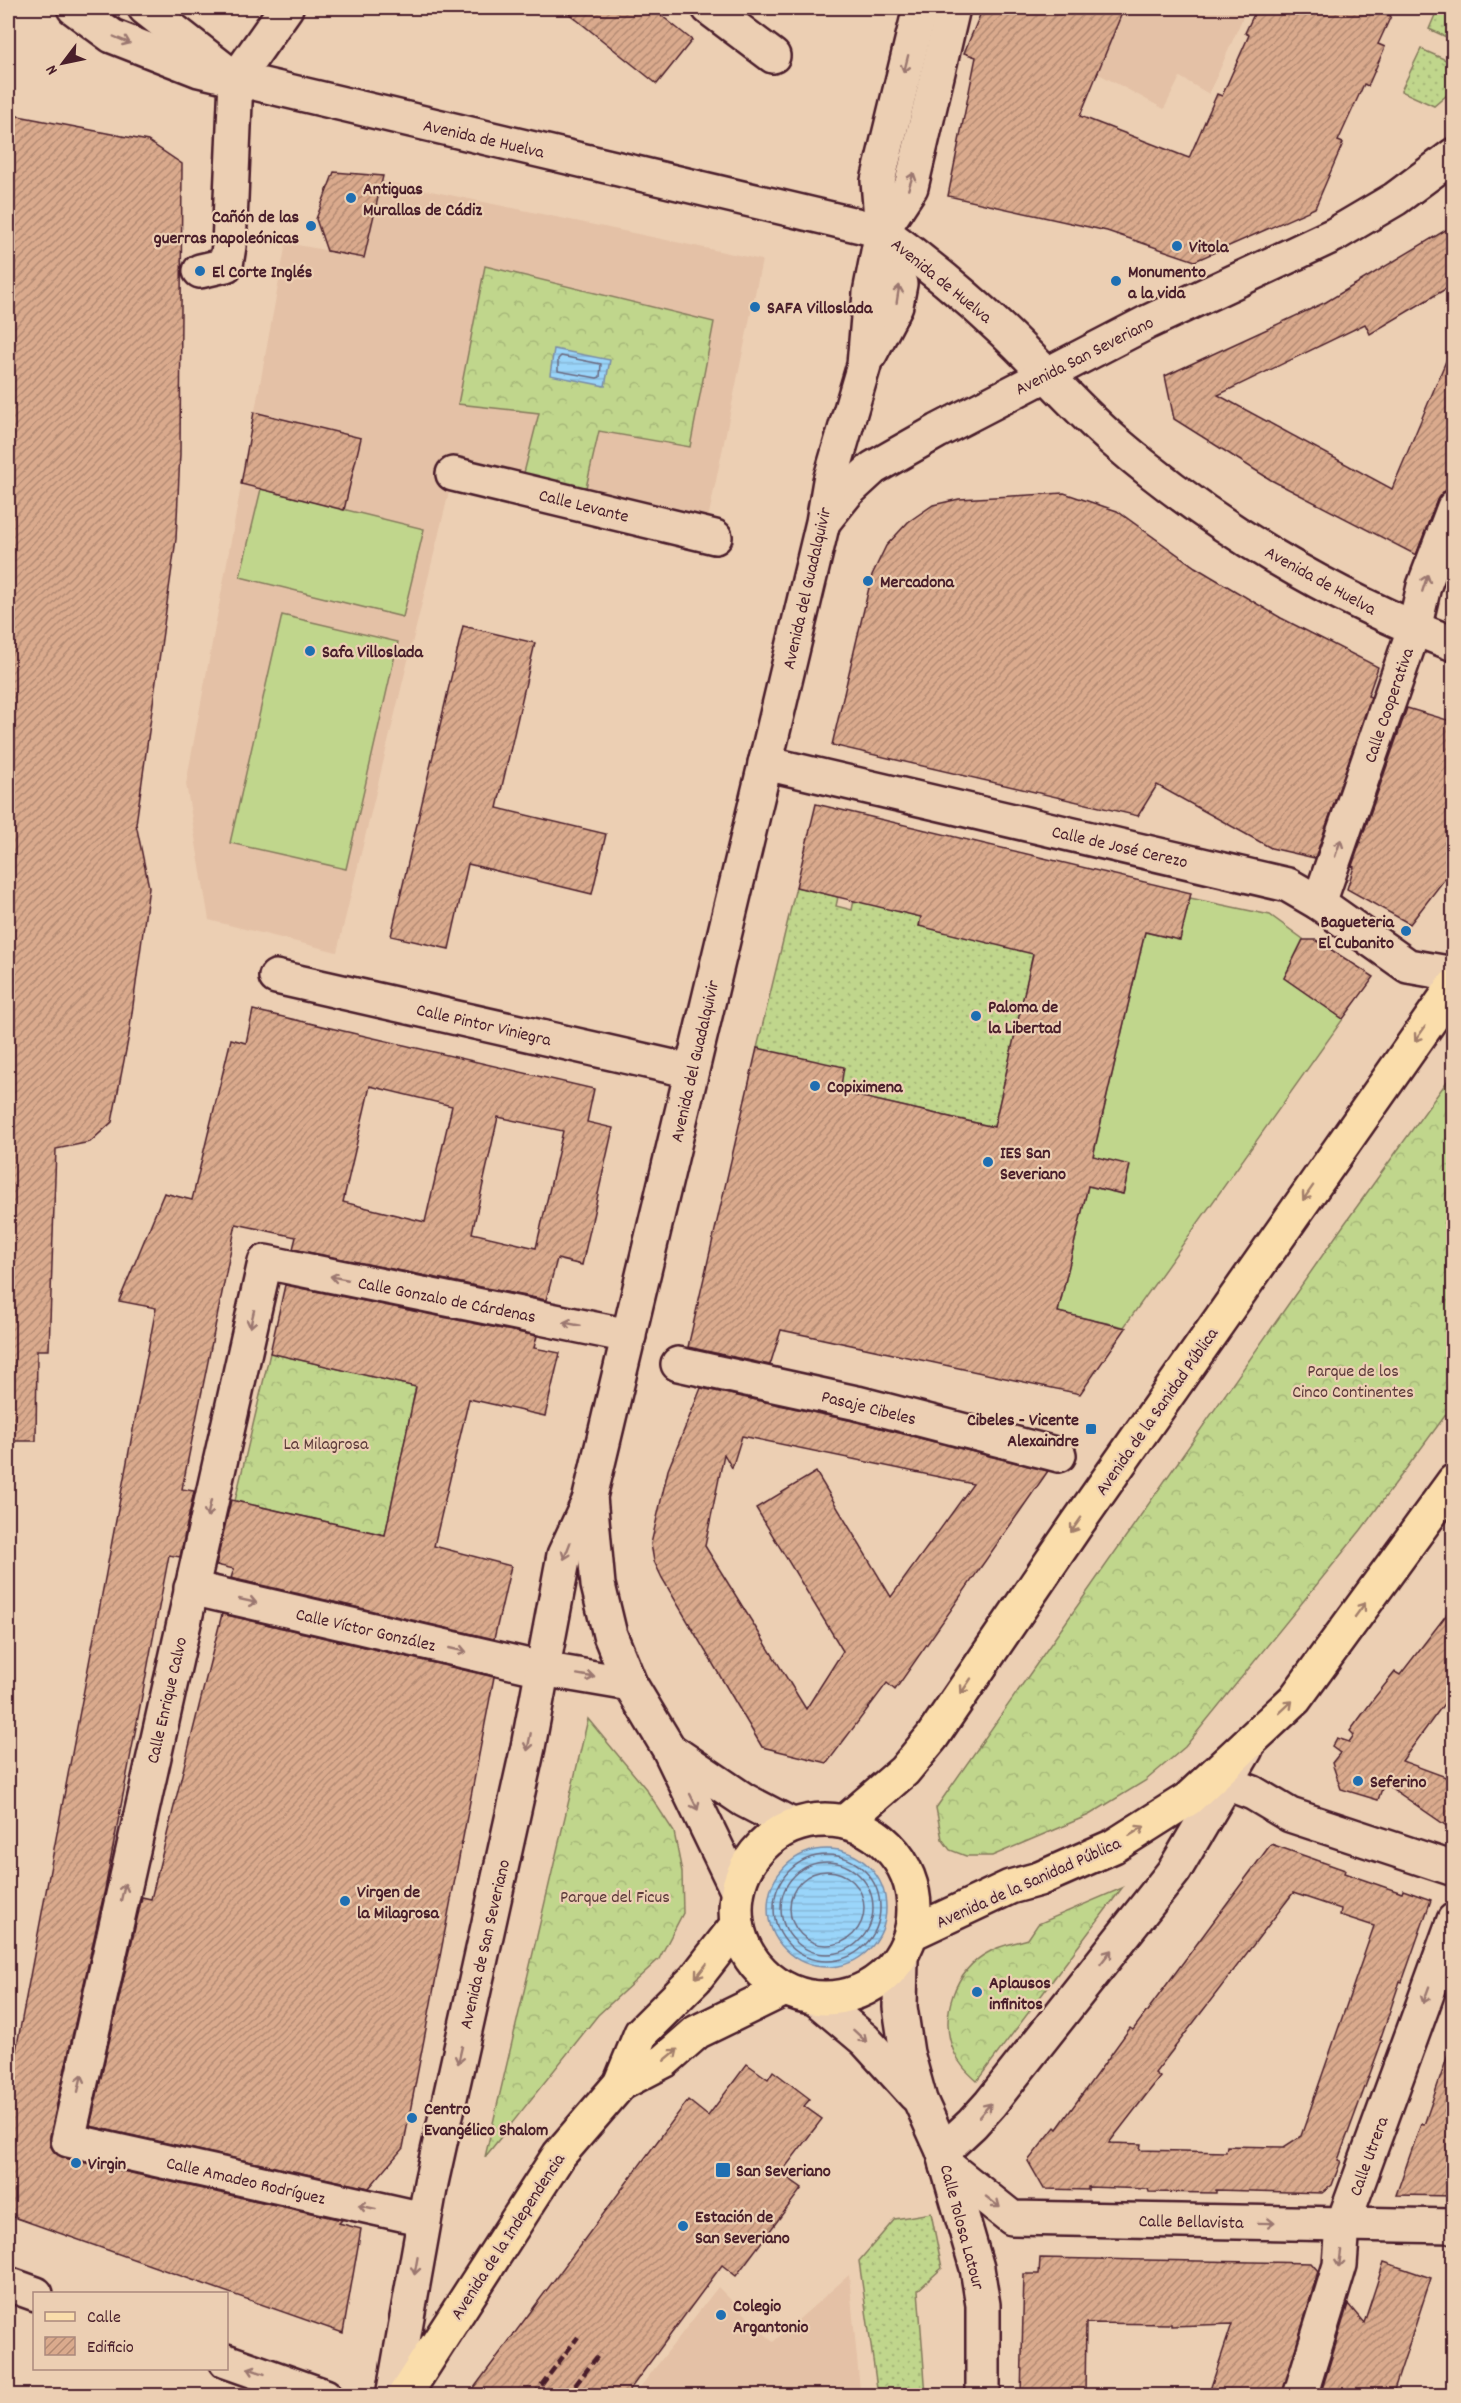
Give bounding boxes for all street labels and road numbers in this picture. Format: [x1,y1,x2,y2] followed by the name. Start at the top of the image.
[420,114,547,167] street label: Avenida de Huelva
[885,233,997,331] street label: Avenida de Huelva
[1011,311,1159,403] street label: Avenida San Severiano
[536,484,631,531] street label: Calle Levante
[778,505,839,672] street label: Avenida del Guadalquivir
[1260,541,1380,623] street label: Avenida de Huelva
[1359,644,1422,767] street label: Calle Cooperativa
[1049,821,1190,876] street label: Calle de José Cerezo
[666,978,727,1145] street label: Avenida del Guadalquivir
[414,999,554,1054] street label: Calle Pintor Viniegra
[355,1272,538,1331] street label: Calle Gonzalo de Cárdenas
[1091,1323,1226,1501] street label: Avenida de la Sanidad Pública
[818,1386,919,1433] street label: Pasaje Cibeles
[293,1603,438,1660] street label: Calle Víctor González
[142,1635,195,1766] street label: Calle Enrique Calvo
[933,1832,1126,1936] street label: Avenida de la Sanidad Pública
[455,1857,518,2032] street label: Avenida de San Severiano
[1344,2113,1396,2200] street label: Calle Utrera
[446,2149,573,2325] street label: Avenida de la Independencia
[163,2152,328,2213] street label: Calle Amadeo Rodríguez
[932,2162,989,2293] street label: Calle Tolosa Latour
[1138,2210,1244,2237] street label: Calle Bellavista

